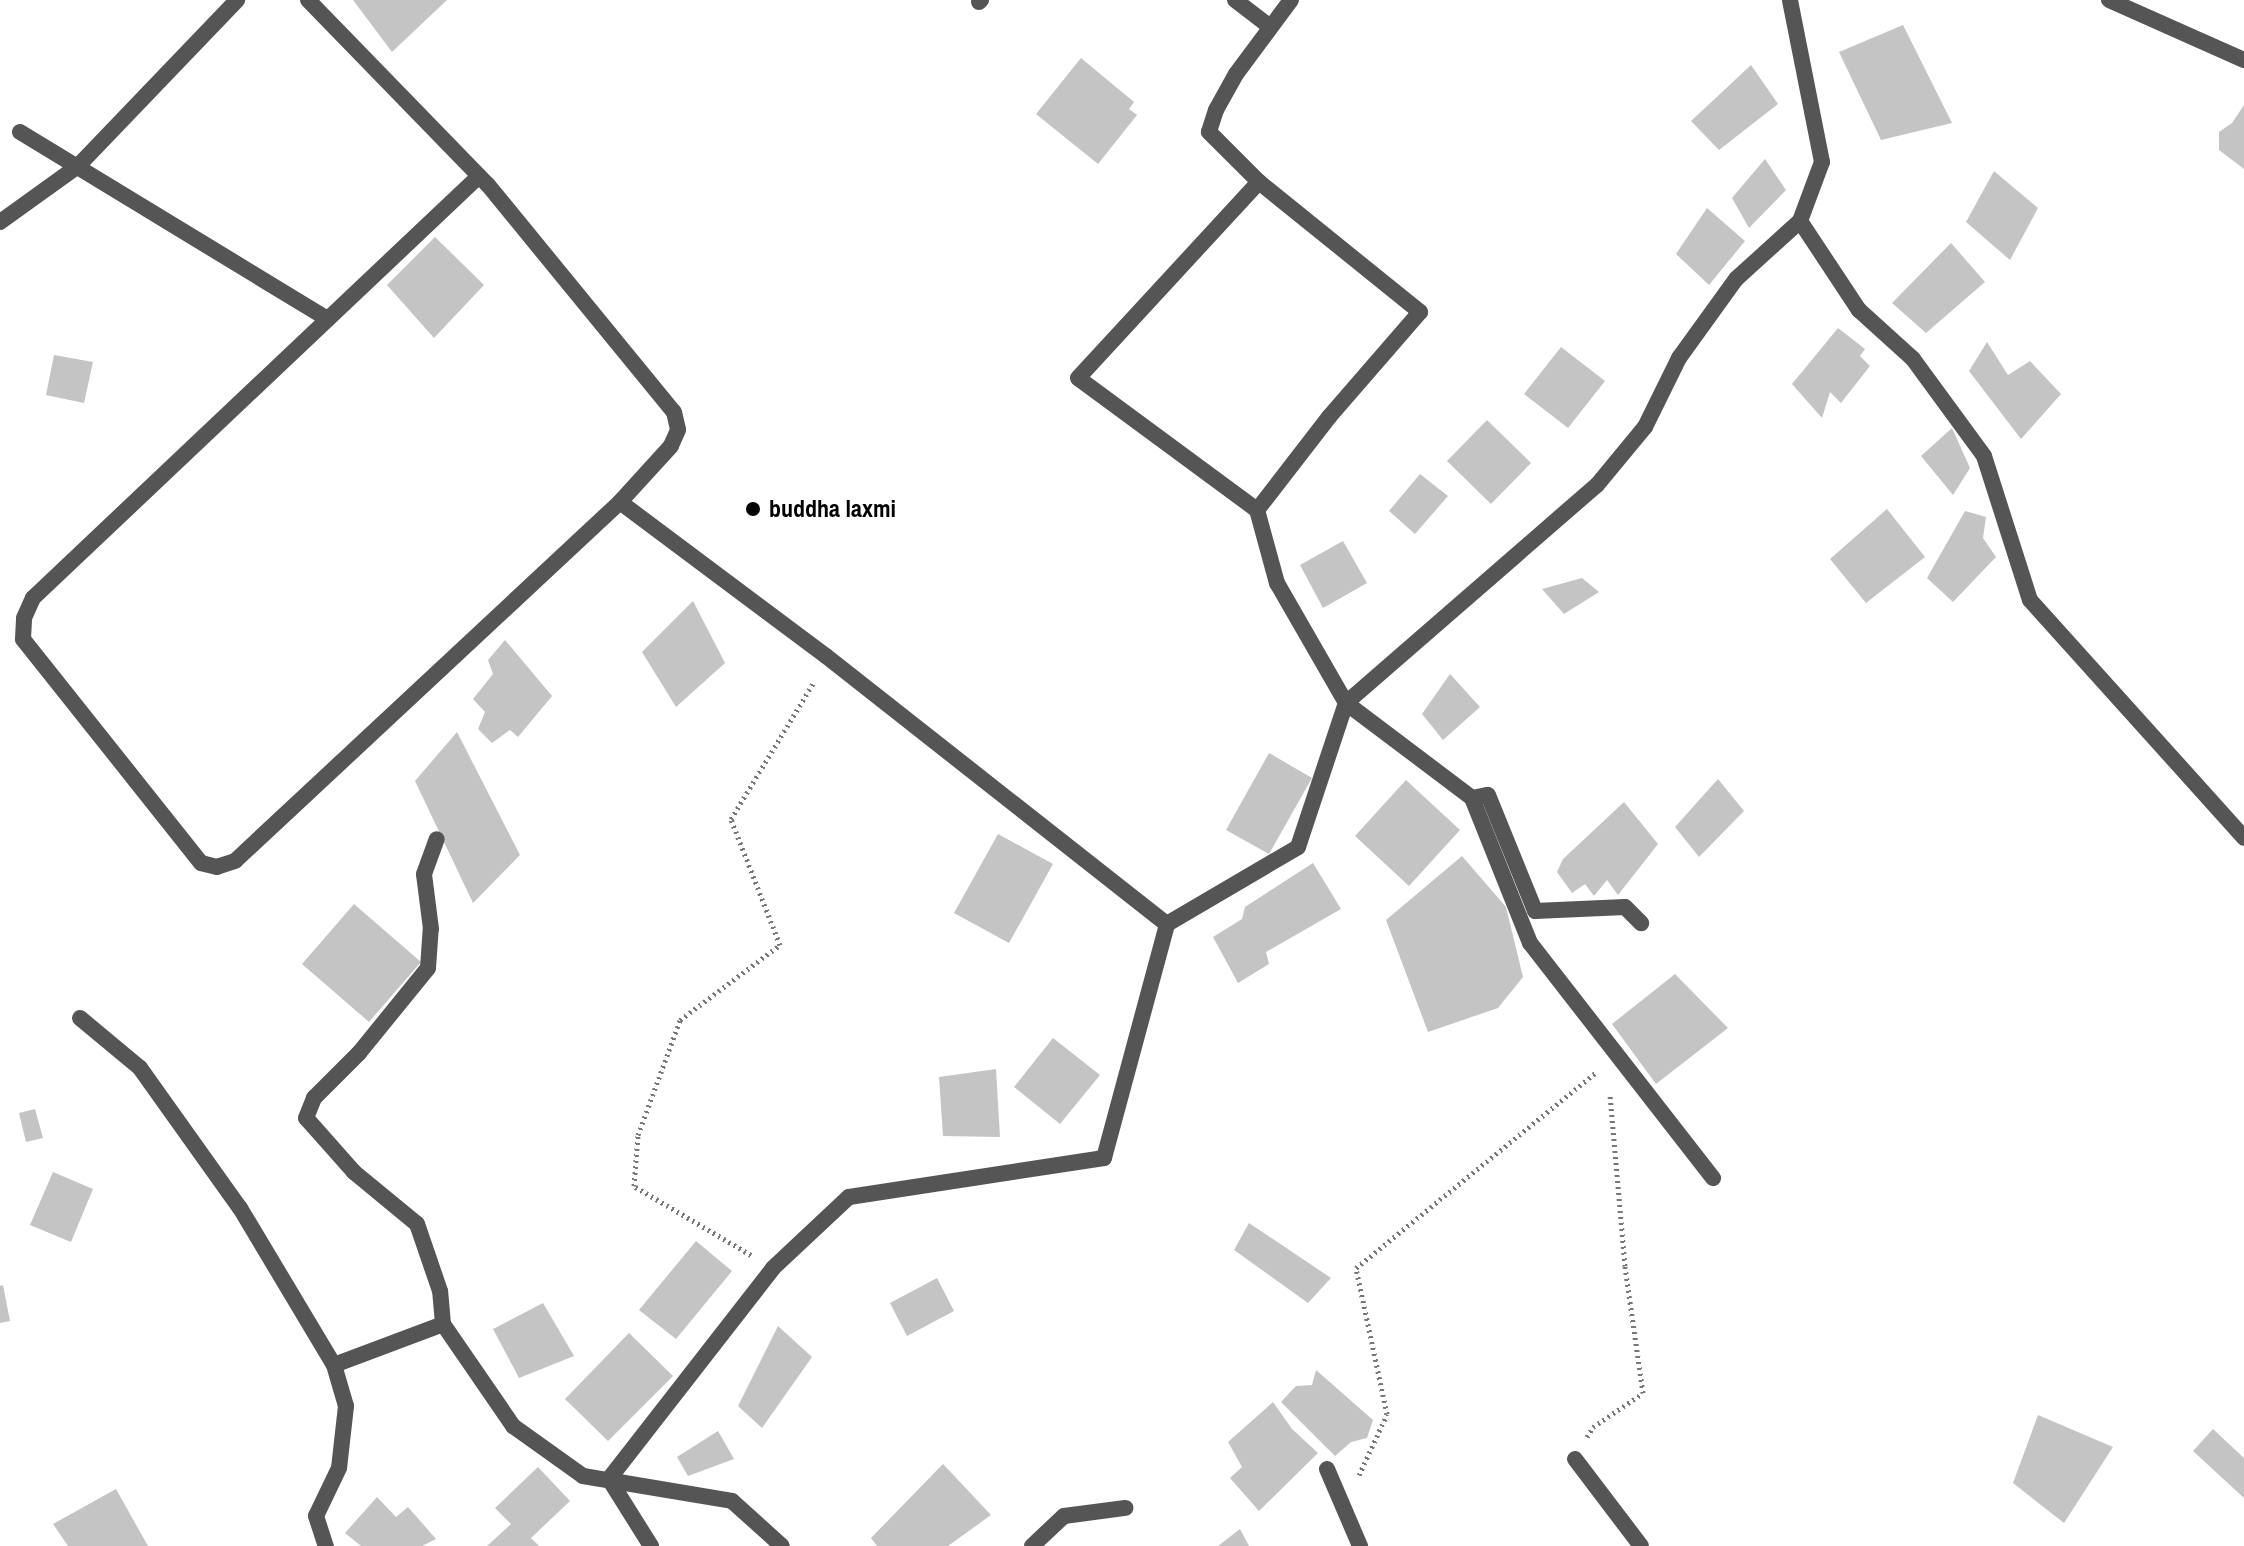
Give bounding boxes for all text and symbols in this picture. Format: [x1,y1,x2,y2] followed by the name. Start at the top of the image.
[769,495,896,523] place label: buddha laxmi
[744,500,762,518] marker: buddha laxmi

